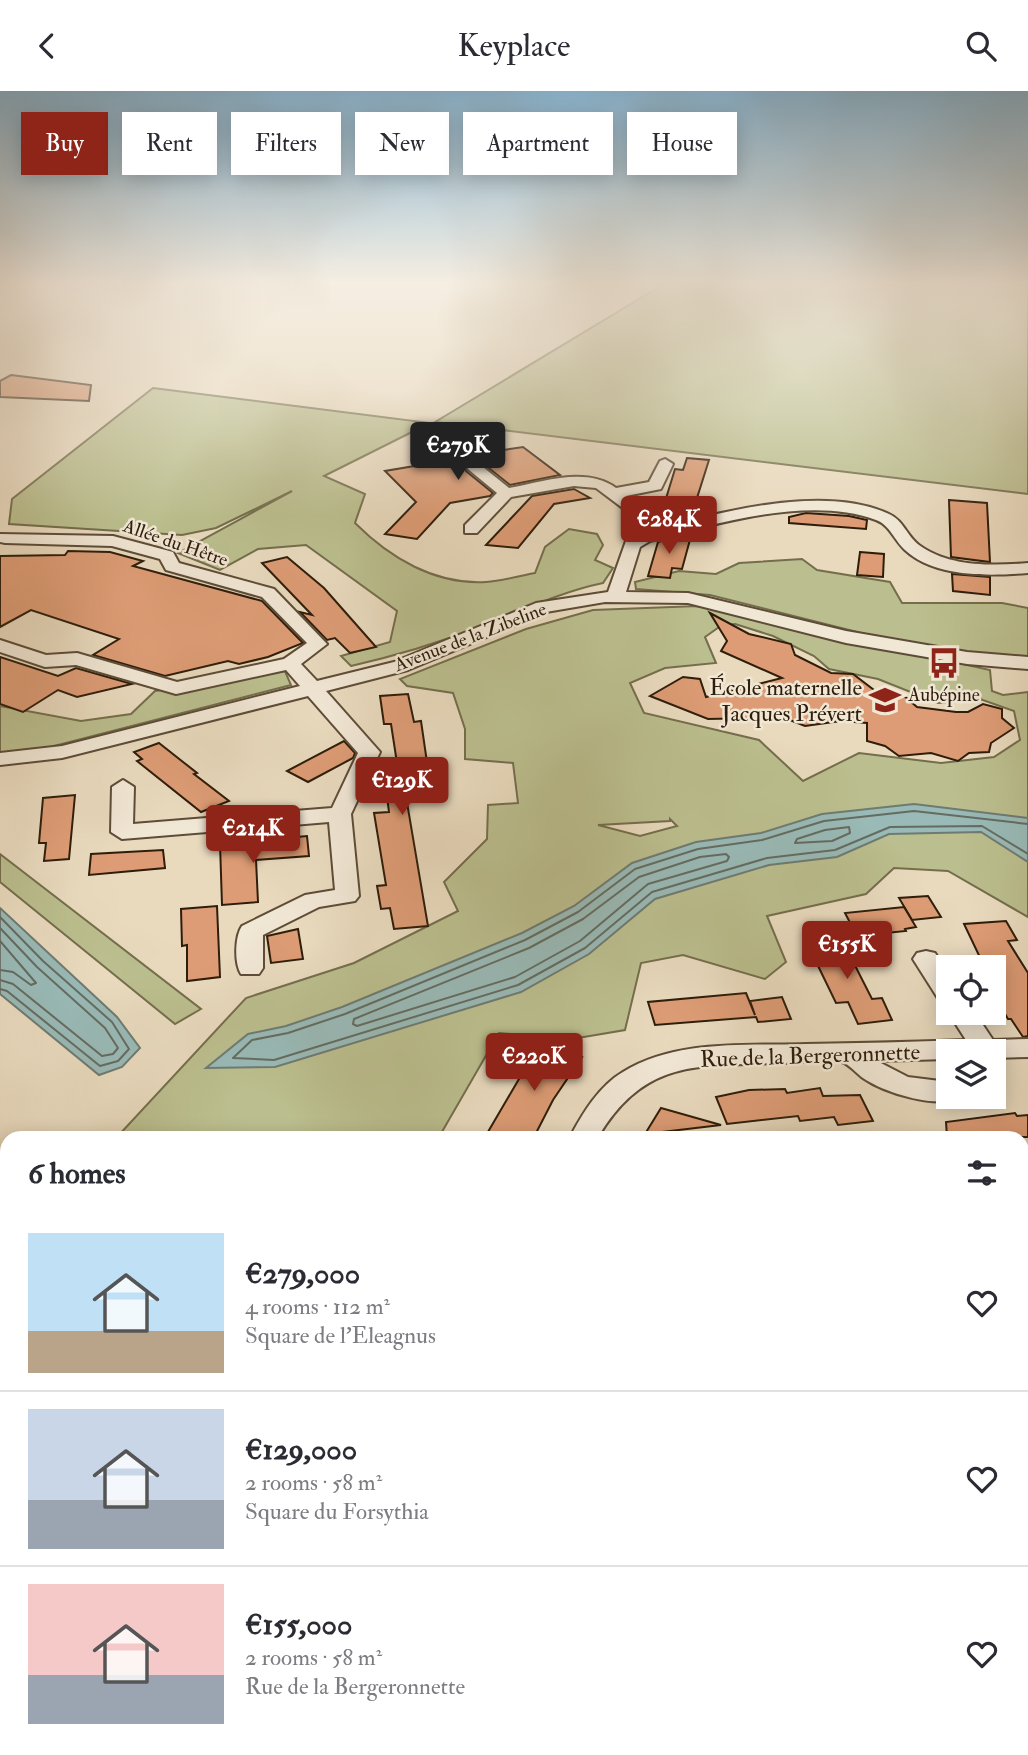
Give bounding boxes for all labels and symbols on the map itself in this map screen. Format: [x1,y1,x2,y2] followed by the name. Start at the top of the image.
[409,423,507,482] pin: €279K
[620,497,718,556] pin: €284K
[119,513,231,572] street label: Allée du Hêtre
[390,597,550,677] street label: Avenue de la Zibeline
[927,646,961,680] bus stop icon: Aubépine
[709,673,862,728] place label: École maternelle Jacques Prévert
[868,683,902,717] school or university icon: École maternelle Jacques Prévert
[907,683,980,708] place label: Aubépine
[353,757,451,817] pin: €129K
[204,805,302,865] pin: €214K
[798,921,896,981] pin: €155K
[485,1033,583,1093] pin: €220K
[700,1037,921,1074] street label: Rue de la Bergeronnette

